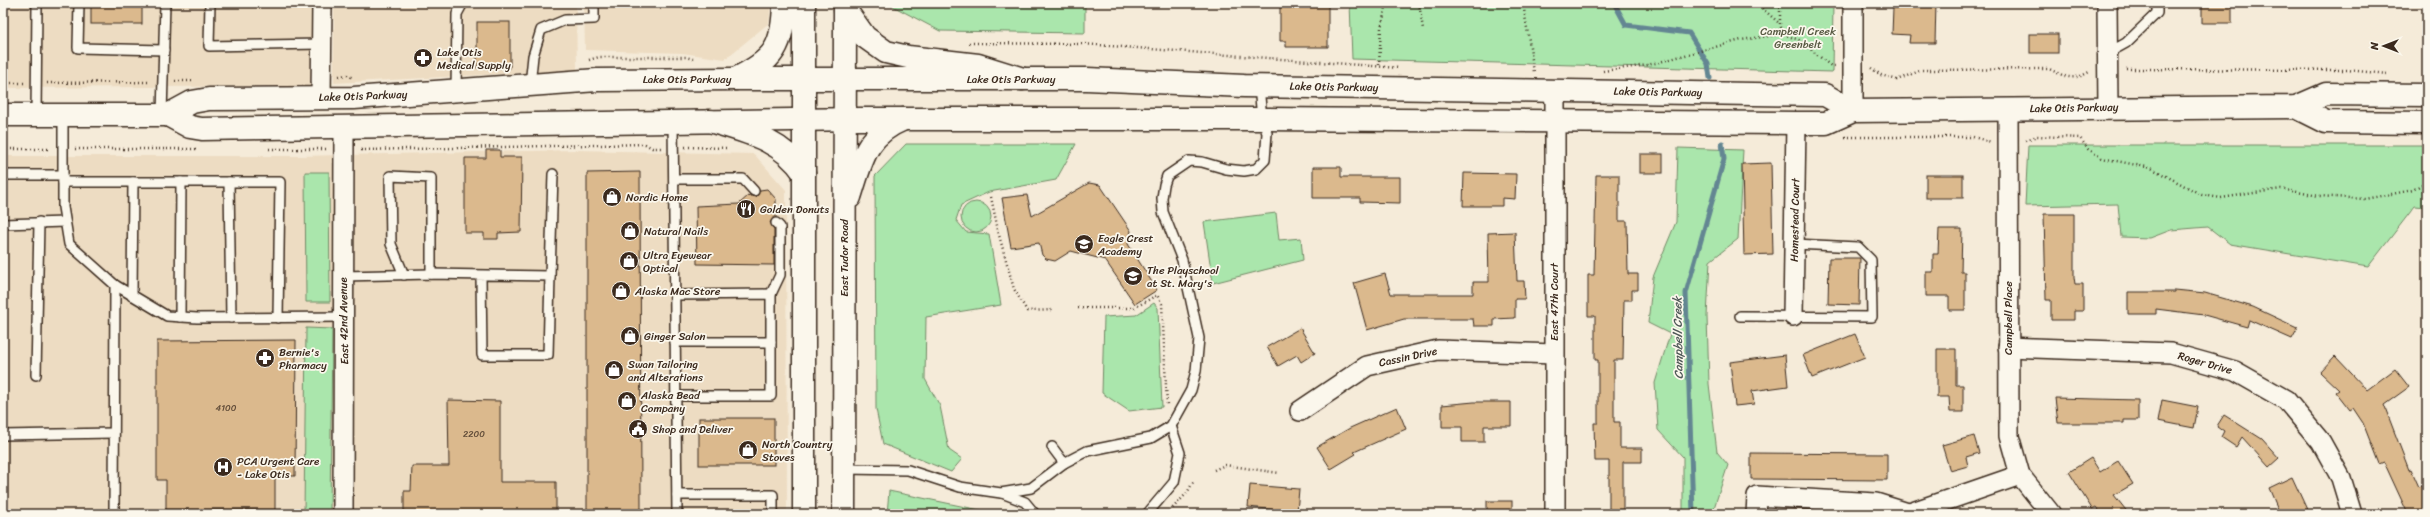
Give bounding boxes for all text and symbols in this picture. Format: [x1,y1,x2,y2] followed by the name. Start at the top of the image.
[1760,22,1836,54] park label: Campbell Creek Greenbelt
[2364,26,2404,66] north arrow
[2365,42,2384,51] text: N
[437,43,511,75] place label: Lake Otis Medical Supply
[412,47,434,69] pharmacy icon: Lake Otis Medical Supply
[643,70,732,89] street label: Lake Otis Parkway
[967,70,1056,89] street label: Lake Otis Parkway
[1289,77,1379,97] street label: Lake Otis Parkway
[1613,82,1703,102] street label: Lake Otis Parkway
[318,85,408,107] street label: Lake Otis Parkway
[2029,98,2119,118] street label: Lake Otis Parkway
[1785,177,1805,262] street label: Homestead Court
[601,186,623,208] shop icon: Nordic Home
[626,188,689,207] place label: Nordic Home
[735,198,757,220] restaurant icon: Golden Donuts
[760,200,830,219] place label: Golden Donuts
[835,218,854,297] street label: East Tudor Road
[619,220,641,242] shop icon: Natural Nails
[644,222,709,241] place label: Natural Nails
[1097,229,1154,261] place label: Eagle Crest Academy
[1073,233,1095,255] school or university icon: Eagle Crest Academy
[643,246,712,278] place label: Ultra Eyewear Optical
[618,250,640,272] shop icon: Ultra Eyewear Optical
[1147,261,1219,293] place label: The Playschool at St. Mary's
[1545,263,1564,341] street label: East 47th Court
[1122,265,1144,287] school or university icon: The Playschool at St. Mary's
[334,276,354,365] street label: East 42nd Avenue
[610,280,632,302] shop icon: Alaska Mac Store
[1999,281,2018,355] street label: Campbell Place
[634,282,721,301] place label: Alaska Mac Store
[1666,295,1690,379] water label: Campbell Creek
[619,325,641,347] shop icon: Ginger Salon
[644,327,706,346] place label: Ginger Salon
[1377,341,1439,372] street label: Cassin Drive
[279,343,327,375] place label: Bernie's Pharmacy
[2176,346,2235,380] street label: Roger Drive
[254,347,276,369] pharmacy icon: Bernie's Pharmacy
[628,355,704,387] place label: Swan Tailoring and Alterations
[603,359,625,381] shop icon: Swan Tailoring and Alterations
[640,386,701,418] place label: Alaska Bead Company
[616,390,638,412] shop icon: Alaska Bead Company
[216,400,237,416] house number: 4100
[627,418,649,440] public building icon: Shop and Deliver
[652,420,734,439] place label: Shop and Deliver
[463,426,485,442] house number: 2200
[762,435,833,467] place label: North Country Stoves
[737,439,759,461] shop icon: North Country Stoves
[237,452,320,484] place label: PCA Urgent Care - Lake Otis
[212,456,234,478] hospital icon: PCA Urgent Care - Lake Otis

